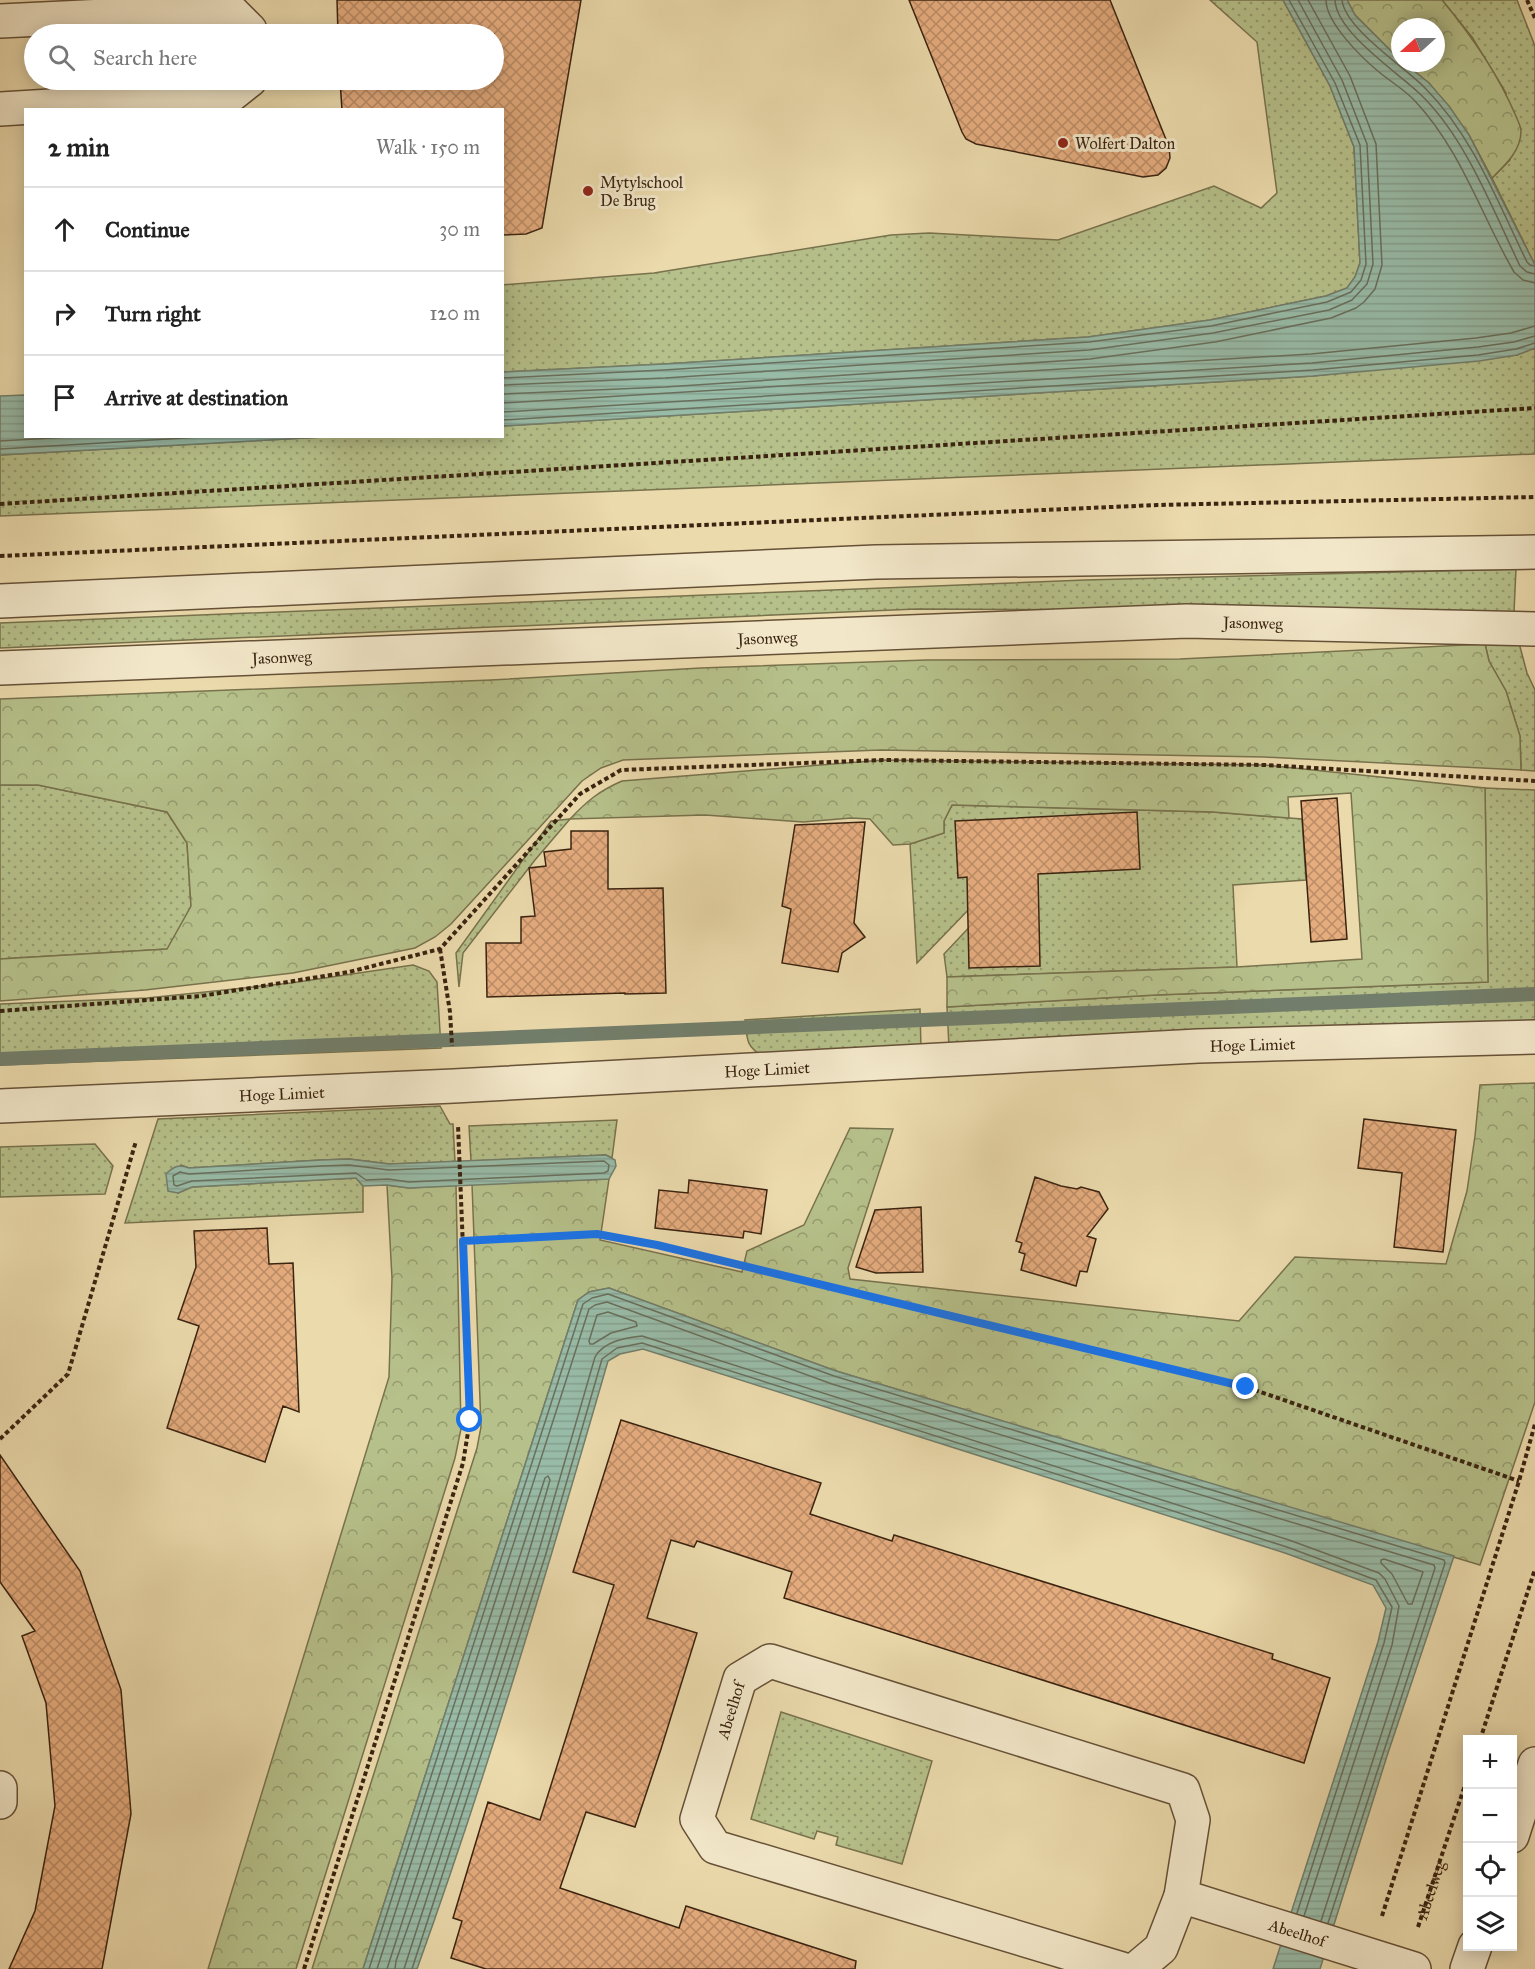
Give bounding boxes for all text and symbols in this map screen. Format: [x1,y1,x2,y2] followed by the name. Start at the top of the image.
[1391,18,1445,72] north arrow
[24,24,504,90] search box
[45,41,78,74] icon: search
[93,44,197,71] text: Search here
[48,131,109,163] text: 2 min
[1075,134,1175,153] place label: Wolfert Dalton
[376,135,480,159] text: Walk · 150 m
[1056,136,1070,150] marker: Wolfert Dalton
[600,173,684,211] place label: Mytylschool De Brug
[581,184,595,198] marker: Mytylschool De Brug
[48,213,81,246] icon: ahead
[105,216,190,243] text: Continue
[439,217,480,241] text: 30 m
[48,297,81,330] icon: right
[105,300,201,327] text: Turn right
[429,301,480,325] text: 120 m
[48,381,81,414] icon: arrive
[105,384,288,411] text: Arrive at destination
[1221,612,1284,634] street label: Jasonweg
[735,627,798,649] street label: Jasonweg
[249,646,313,669] street label: Jasonweg
[1209,1034,1296,1056] street label: Hoge Limiet
[724,1057,811,1081] street label: Hoge Limiet
[238,1082,325,1105] street label: Hoge Limiet
[1232,1373,1258,1399] route end
[456,1406,482,1432] route start
[712,1677,749,1742] street label: Abeelhof
[1463,1735,1517,1951] map controls
[1463,1735,1517,1789] button: +
[1463,1789,1517,1843] button: −
[1463,1843,1517,1897] button: locate
[1411,1858,1450,1923] street label: Abeelweg
[1463,1897,1517,1951] button: layers
[1266,1914,1331,1951] street label: Abeelhof

